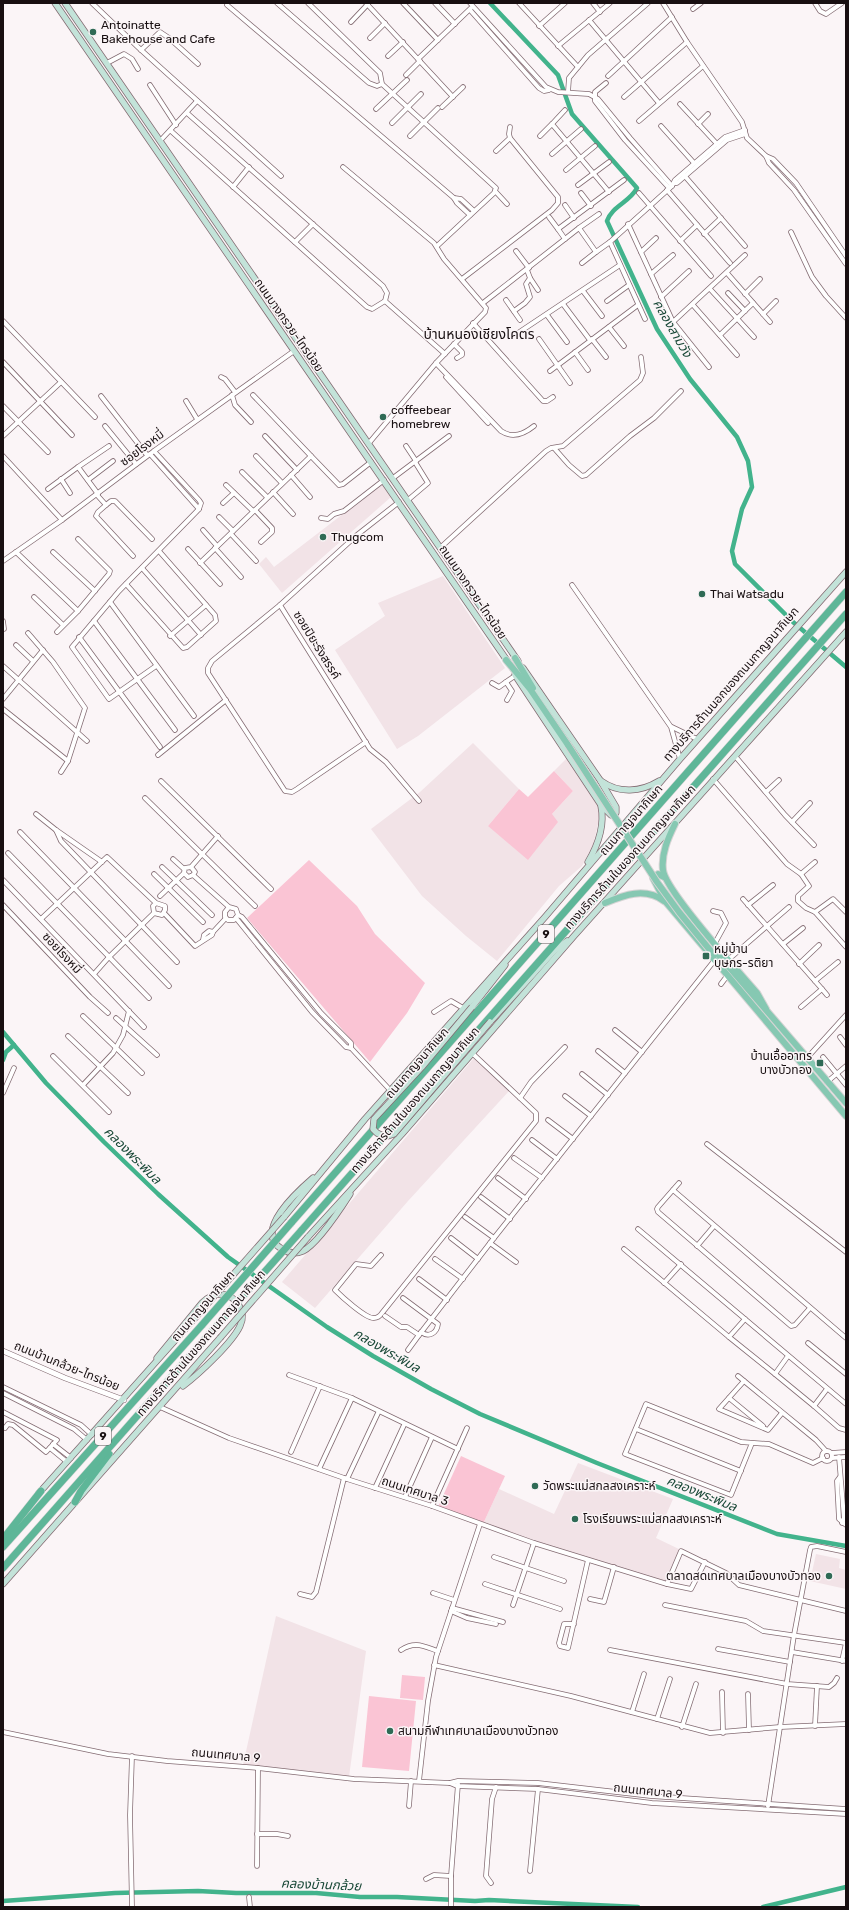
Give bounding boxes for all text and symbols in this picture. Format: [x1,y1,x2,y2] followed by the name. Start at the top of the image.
[101,18,215,46] place label: Antoinatte Bakehouse and Cafe
[88,27,98,37] marker: Antoinatte Bakehouse and Cafe
[252,276,326,374] street label: ถนนบางกรวย-ไทรน้อย
[650,297,696,361] water label: คลองสามวัง
[423,326,535,343] district label: บ้านหนองเชียงโคตร
[391,403,452,431] place label: coffeebear homebrew
[378,412,388,422] marker: coffeebear homebrew
[116,425,167,469] street label: ซอยโรงหมี่
[331,530,384,544] place label: Thugcom
[318,532,328,542] marker: Thugcom
[436,542,510,642] street label: ถนนบางกรวย-ไทรน้อย
[710,587,784,601] place label: Thai Watsadu
[697,589,707,599] marker: Thai Watsadu
[660,604,802,764] street label: ทางบริการด้านนอกของถนนกาญจนาภิเษก
[291,608,343,682] street label: ซอยปิยะรังสรรค์
[562,782,698,932] street label: ทางบริการด้านในของถนนกาญจนาภิเษก
[597,782,665,858] street label: ถนนกาญจนาภิเษก
[538,925,554,943] road number: 9
[39,928,86,976] street label: ซอยโรงหมี่
[714,942,773,970] place label: หมู่บ้าน บุษกร-รติยา
[701,951,711,961] marker: หมู่บ้าน บุษกร-รติยา
[348,1024,482,1176] street label: ทางบริการด้านในของถนนกาญจนาภิเษก
[383,1025,451,1101] street label: ถนนกาญจนาภิเษก
[750,1047,812,1077] place label: บ้านเอื้ออาทร บางบัวทอง
[815,1058,825,1068] marker: บ้านเอื้ออาทร บางบัวทอง
[101,1124,165,1187] water label: คลองพระพิมล
[134,1267,268,1419] street label: ทางบริการด้านในของถนนกาญจนาภิเษก
[169,1268,237,1344] street label: ถนนกาญจนาภิเษก
[351,1325,423,1376] water label: คลองพระพิมล
[12,1338,122,1394] street label: ถนนบ้านกล้วย-ไทรน้อย
[95,1427,111,1445] road number: 9
[665,1473,739,1515] water label: คลองพระพิมล
[380,1474,450,1508] street label: ถนนเทศบาล 3
[543,1479,656,1493] place label: วัดพระแม่สกลสงเคราะห์
[530,1481,540,1491] marker: วัดพระแม่สกลสงเคราะห์
[583,1512,722,1526] place label: โรงเรียนพระแม่สกลสงเคราะห์
[570,1514,580,1524] marker: โรงเรียนพระแม่สกลสงเคราะห์
[666,1569,821,1583] place label: ตลาดสดเทศบาลเมืองบางบัวทอง
[824,1571,834,1581] marker: ตลาดสดเทศบาลเมืองบางบัวทอง
[398,1724,559,1738] place label: สนามกีฬาเทศบาลเมืองบางบัวทอง
[385,1726,395,1736] marker: สนามกีฬาเทศบาลเมืองบางบัวทอง
[191,1745,261,1765] street label: ถนนเทศบาล 9
[613,1780,683,1802] street label: ถนนเทศบาล 9
[281,1876,363,1893] water label: คลองบ้านกล้วย

